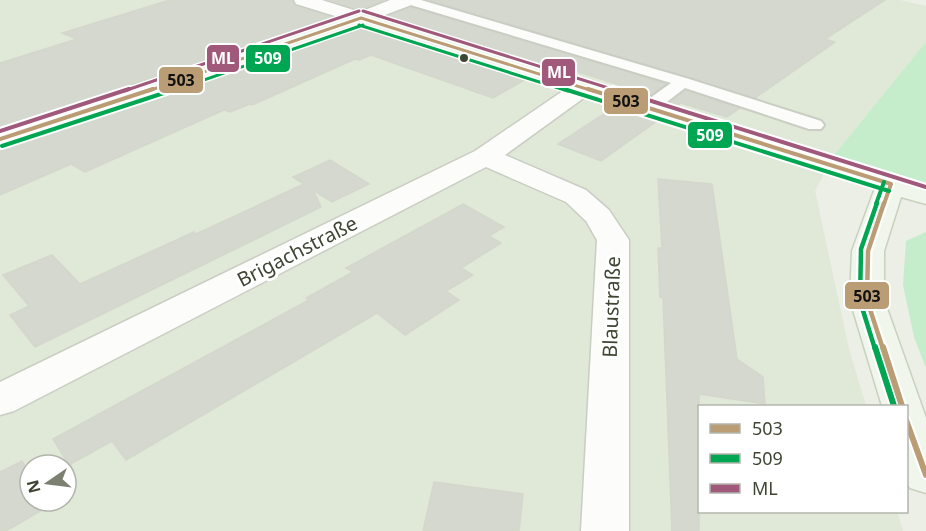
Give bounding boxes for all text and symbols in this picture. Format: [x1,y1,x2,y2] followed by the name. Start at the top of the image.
[206,44,240,73] line badge: ML
[245,44,291,73] line badge: 509
[211,47,235,69] text: ML
[254,47,282,69] text: 509
[458,52,470,64] unlabelled marker
[541,58,576,87] line badge: ML
[547,61,571,83] text: ML
[158,66,204,94] line badge: 503
[167,69,195,91] text: 503
[603,87,649,115] line badge: 503
[612,90,640,112] text: 503
[687,121,733,149] line badge: 509
[696,124,724,146] text: 509
[232,209,362,293] street label: Brigachstraße
[596,256,626,358] street label: Blaustraße
[844,281,890,310] line badge: 503
[853,285,881,307] text: 503
[698,405,908,513] legend
[752,416,783,440] text: 503
[752,446,783,470] text: 509
[18,453,78,513] north arrow
[752,476,778,500] text: ML
[21,478,46,496] text: N

